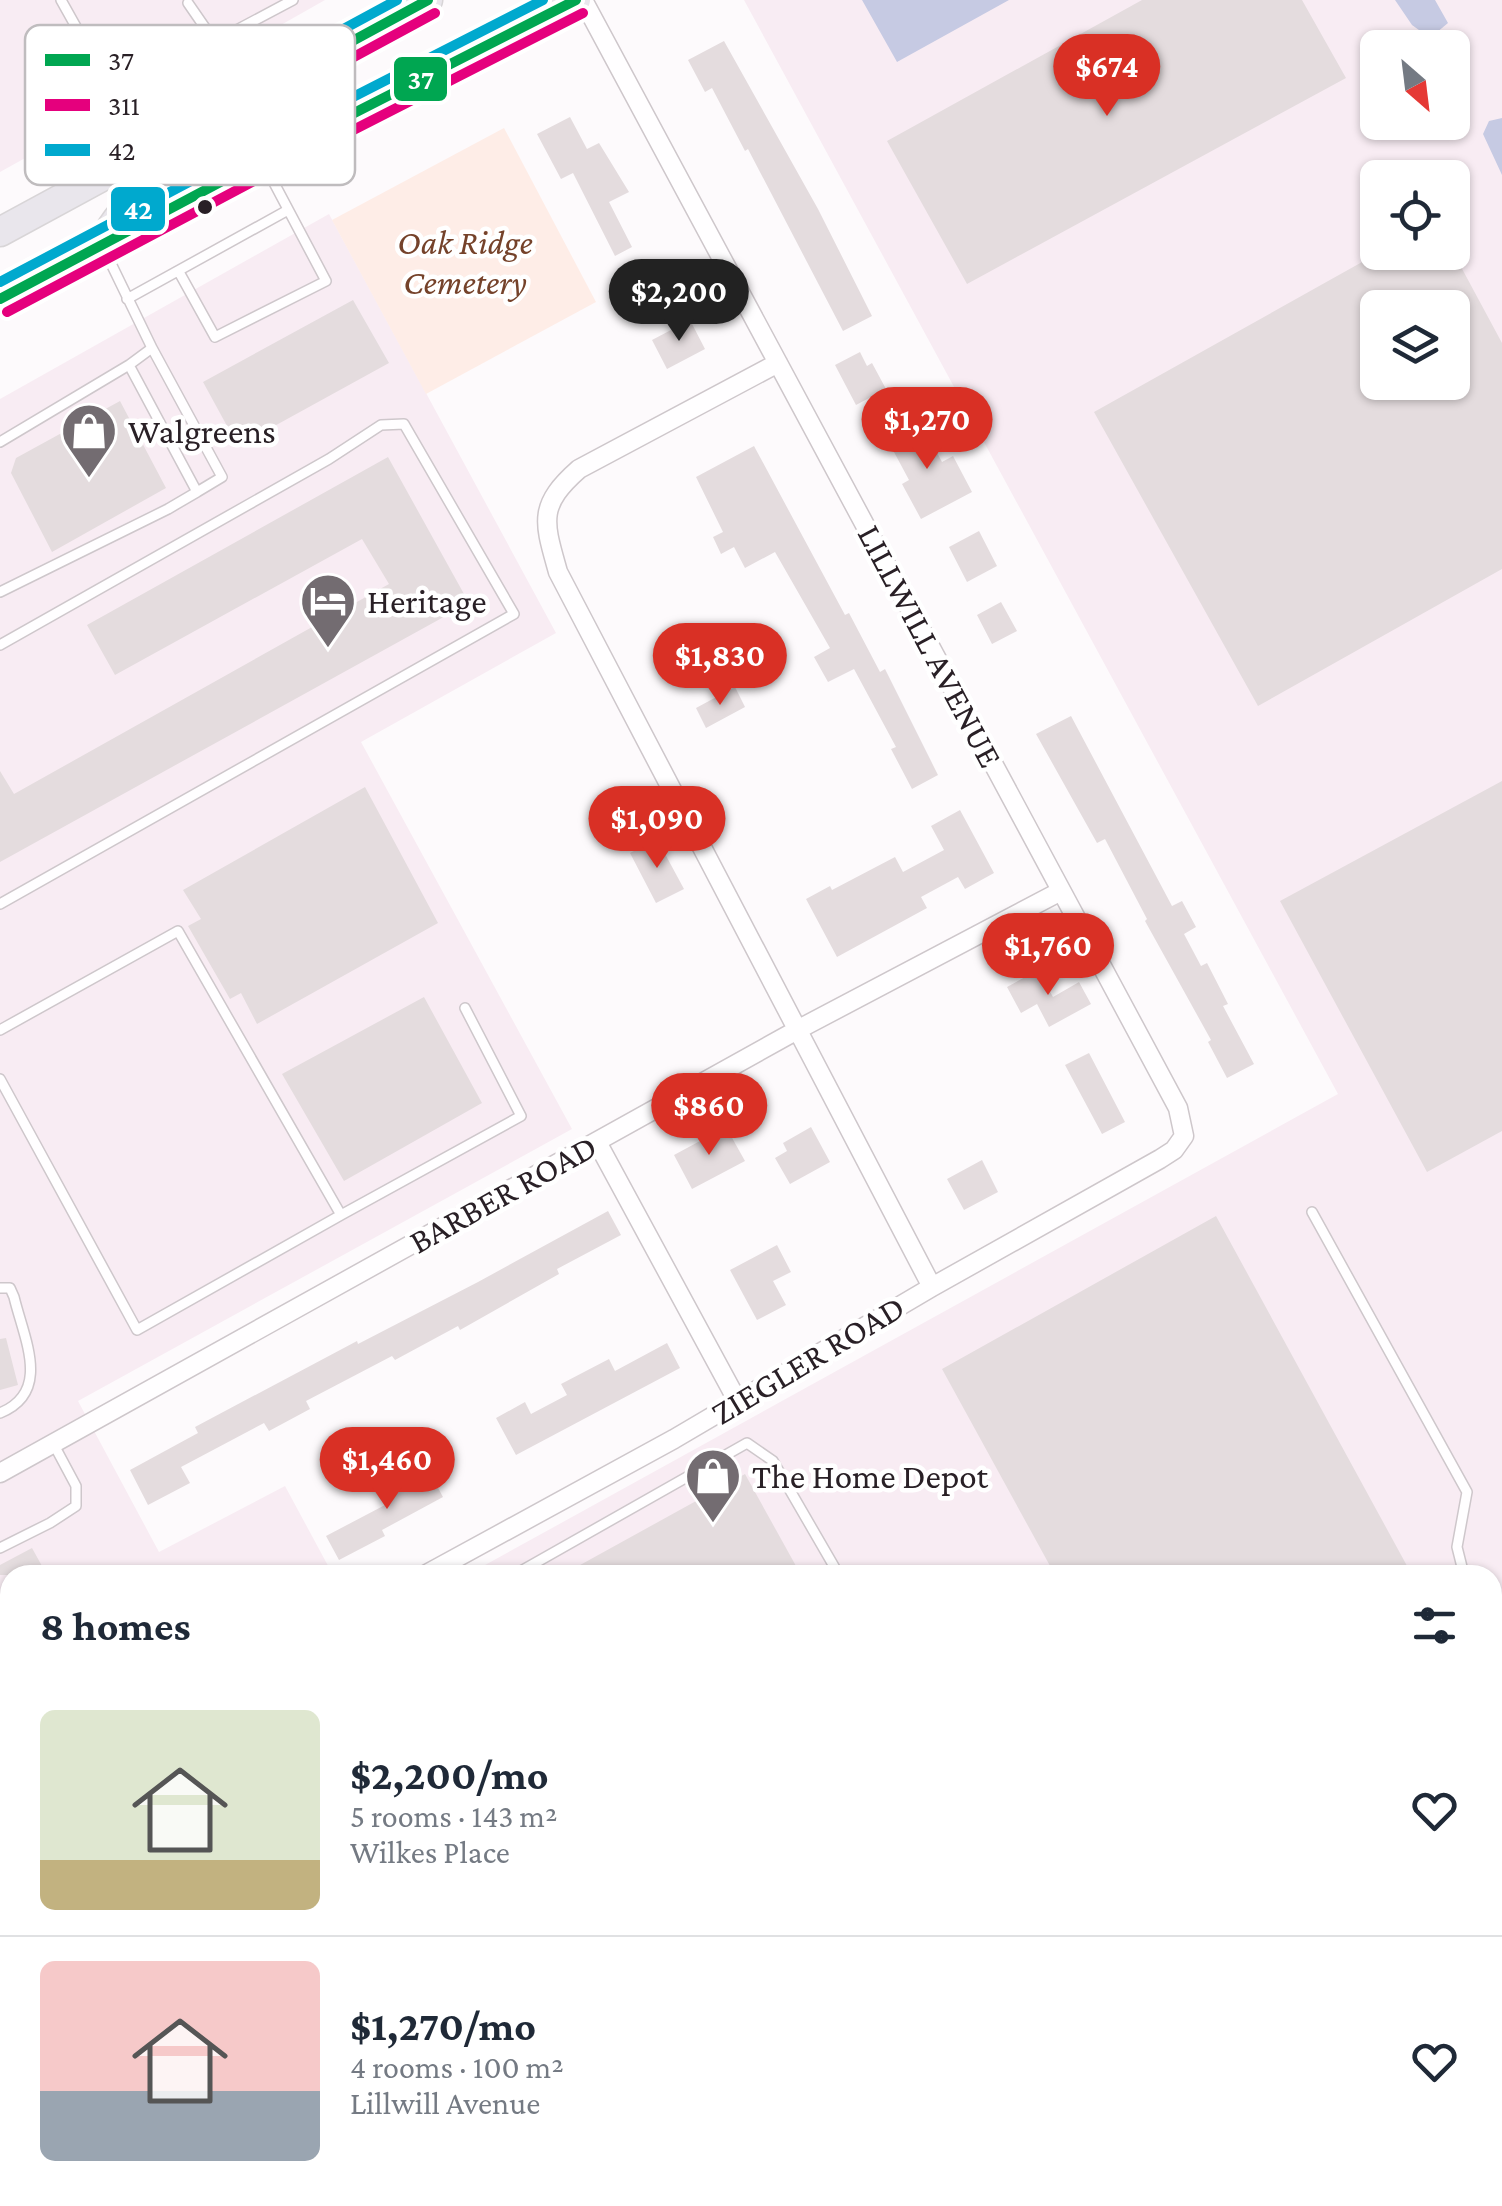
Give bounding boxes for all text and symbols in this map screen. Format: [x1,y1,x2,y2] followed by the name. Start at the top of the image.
[25,25,355,185] legend
[1360,30,1470,140] north arrow
[1360,30,1470,400] map controls
[1048,34,1166,119] pin: $674
[108,45,134,76] text: 37
[1075,48,1139,84] text: $674
[392,55,449,103] line badge: 37
[408,64,434,95] text: 37
[108,90,140,121] text: 311
[108,135,135,166] text: 42
[1360,160,1470,270] button: locate
[109,185,167,233] line badge: 42
[123,194,153,225] text: 42
[195,197,215,217] unlabelled marker
[397,223,533,302] park label: Oak Ridge Cemetery
[598,259,760,344] pin: $2,200
[631,273,727,309] text: $2,200
[1360,290,1470,400] button: layers
[846,387,1008,472] pin: $1,270
[59,401,119,480] shop icon: Walgreens
[884,401,970,437] text: $1,270
[128,412,276,451] place label: Walgreens
[850,518,1010,774] street label: LILLWILL AVENUE
[298,571,358,650] hotel icon: Heritage
[367,582,487,621] place label: Heritage
[639,623,801,708] pin: $1,830
[675,637,765,673] text: $1,830
[576,786,738,871] pin: $1,090
[610,800,704,836] text: $1,090
[967,913,1129,998] pin: $1,760
[1004,927,1092,963] text: $1,760
[650,1073,768,1158] pin: $860
[673,1087,745,1123] text: $860
[403,1127,603,1261] street label: BARBER ROAD
[705,1287,911,1433] street label: ZIEGLER ROAD
[306,1427,468,1512] pin: $1,460
[342,1441,432,1477] text: $1,460
[683,1446,743,1525] shop icon: The Home Depot
[752,1457,989,1496] place label: The Home Depot
[1407,1598,1462,1653] icon: filters
[40,1602,191,1649] text: 8 homes
[120,1750,240,1870] icon: home
[350,1751,549,1798] text: $2,200/mo
[1407,1783,1462,1838] icon: heart
[350,1798,558,1834] text: 5 rooms · 143 m²
[350,1834,510,1870] text: Wilkes Place
[120,2001,240,2121] icon: home
[350,2002,536,2049] text: $1,270/mo
[1407,2034,1462,2089] icon: heart
[350,2049,564,2085] text: 4 rooms · 100 m²
[350,2085,540,2121] text: Lillwill Avenue

